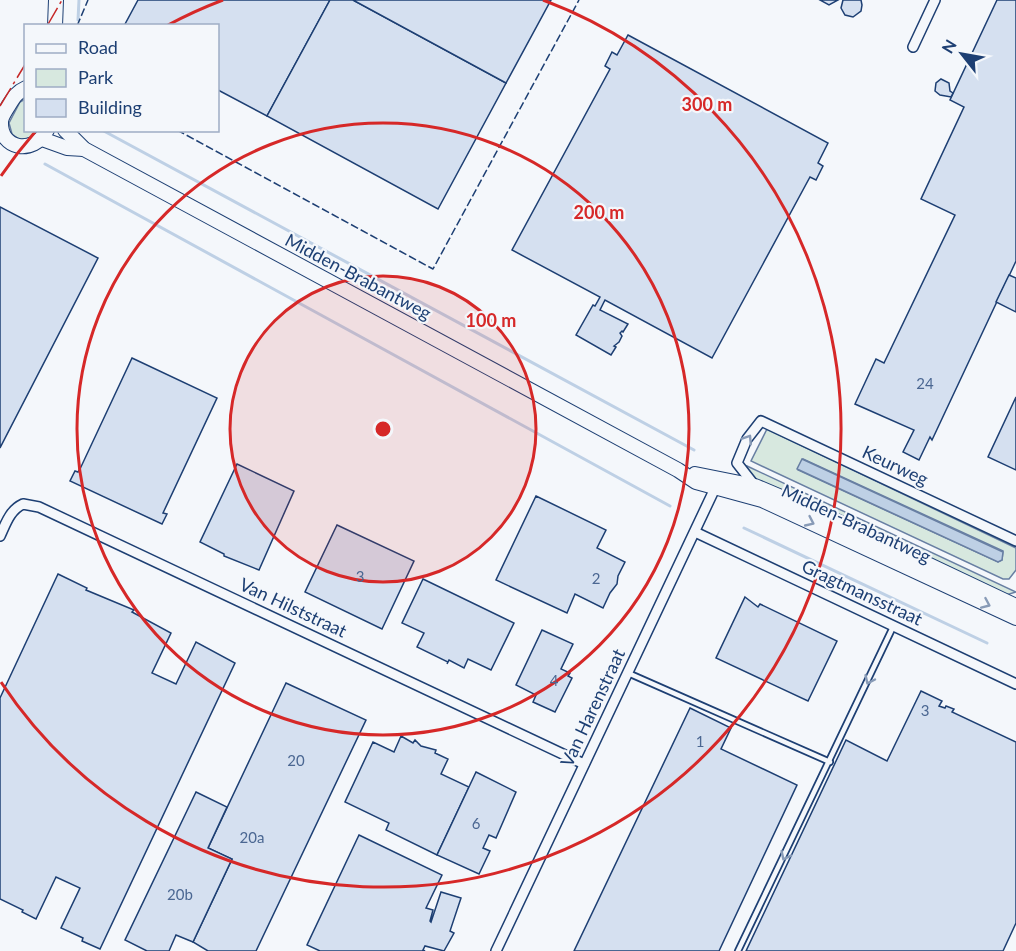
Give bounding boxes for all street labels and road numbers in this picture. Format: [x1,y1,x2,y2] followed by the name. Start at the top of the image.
[282,228,435,324] street label: Midden-Brabantweg
[859,440,932,490] street label: Keurweg
[778,479,935,567] street label: Midden-Brabantweg
[799,555,927,630] street label: Gragtmansstraat
[236,573,351,642] street label: Van Hilststraat
[555,645,629,770] street label: Van Harenstraat

